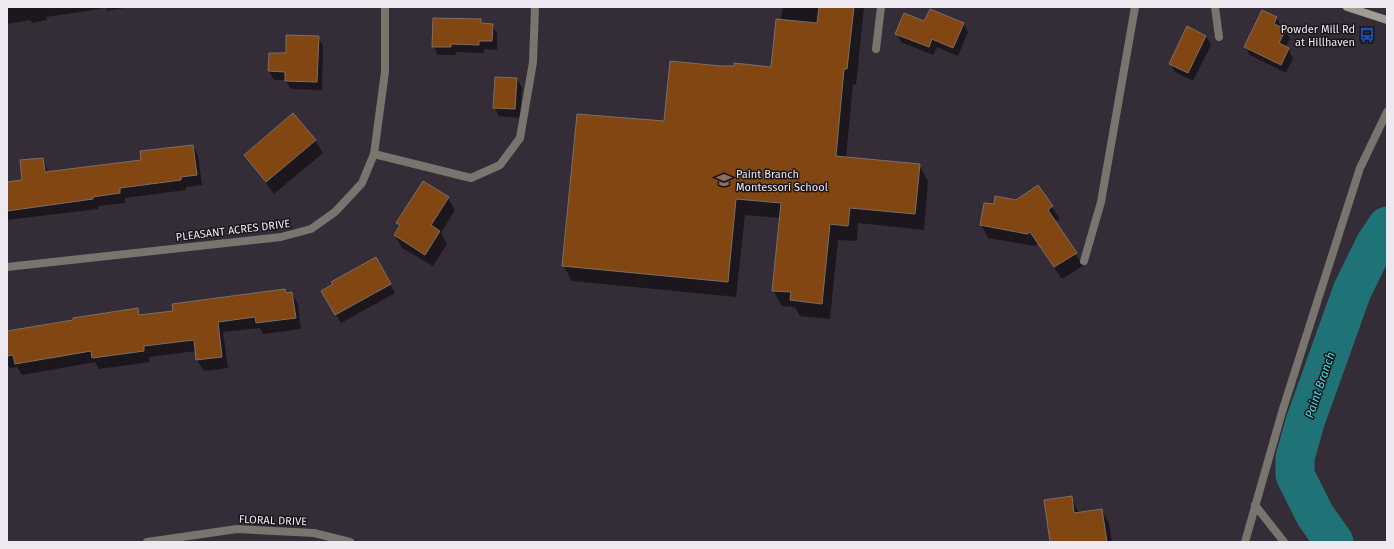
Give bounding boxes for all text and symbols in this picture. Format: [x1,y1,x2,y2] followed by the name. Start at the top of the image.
[1281,23,1355,49] place label: Powder Mill Rd at Hillhaven
[1358,26,1376,44] bus stop icon: Powder Mill Rd at Hillhaven
[736,168,828,194] place label: Paint Branch Montessori School
[715,171,733,189] school or university icon: Paint Branch Montessori School
[175,217,291,244] street label: PLEASANT ACRES DRIVE
[1302,350,1338,420] water label: Paint Branch
[239,513,307,528] street label: FLORAL DRIVE

